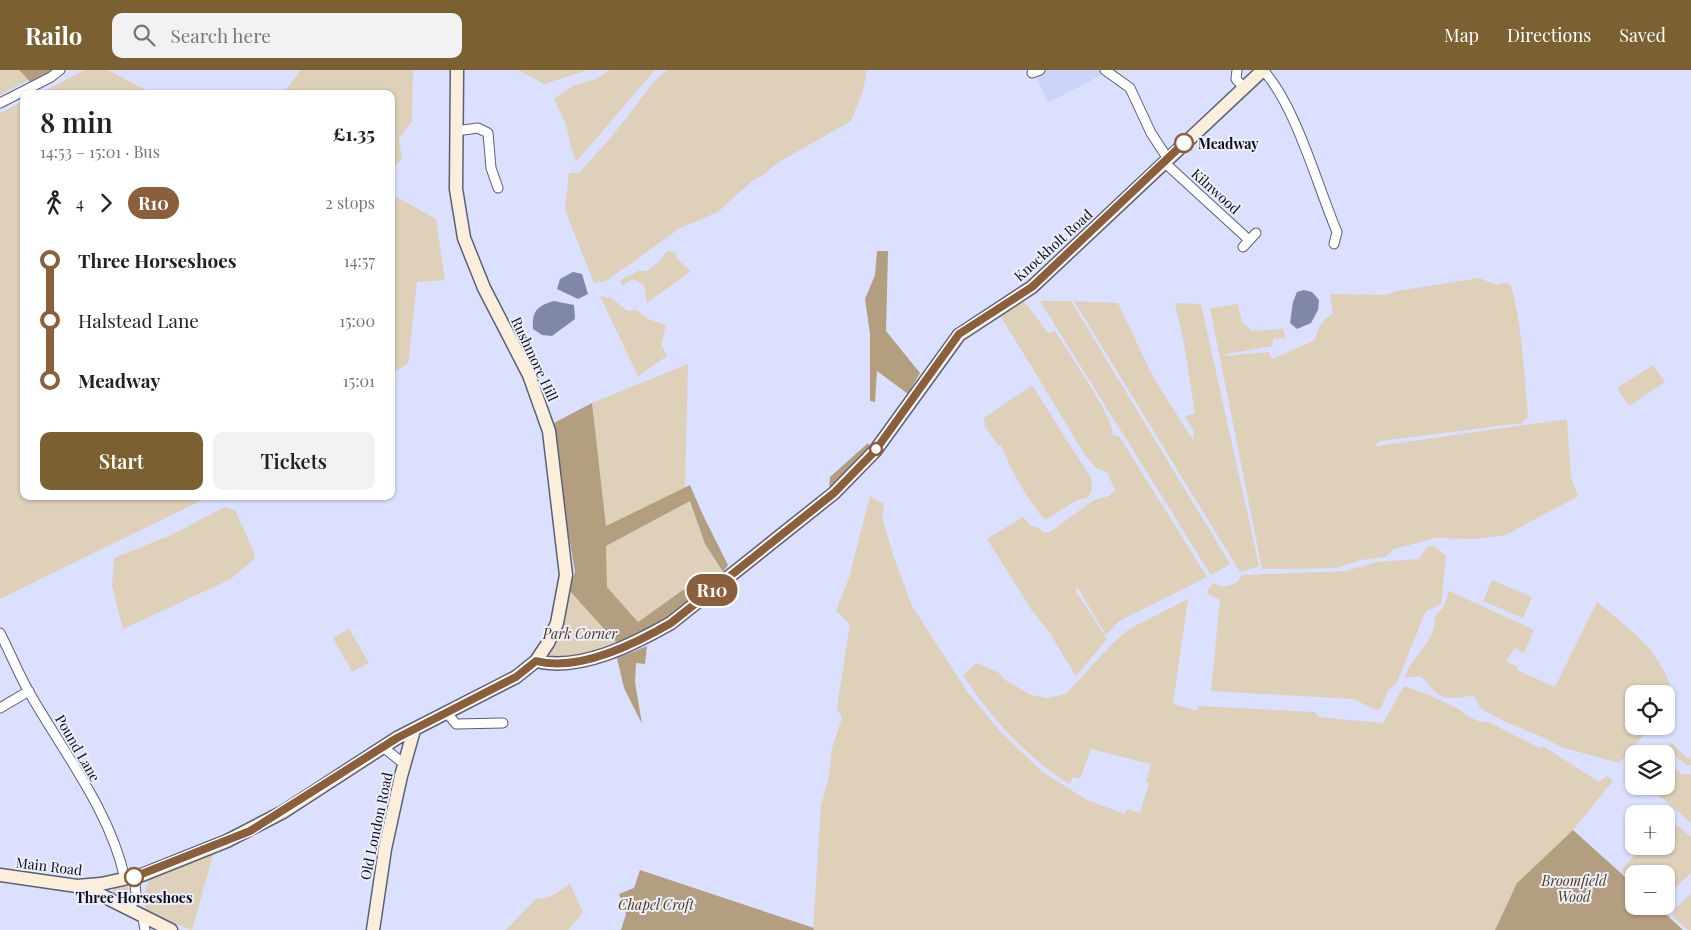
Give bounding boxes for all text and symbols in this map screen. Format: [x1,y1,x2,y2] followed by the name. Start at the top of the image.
[112,13,462,58] search box
[25,19,82,51] text: Railo
[130,21,158,49] icon: search
[170,22,271,48] text: Search here
[1444,23,1479,47] text: Map
[1507,23,1591,47] text: Directions
[1619,23,1666,47] text: Saved
[40,103,113,140] text: 8 min
[333,120,375,146] text: £1.35
[1174,133,1194,153] marker: Meadway
[1198,134,1259,153] place label: Meadway
[40,141,160,162] text: 14:53 – 15:01 · Bus
[1187,164,1245,218] street label: Kilnwood
[40,189,68,217] icon: walk
[92,189,120,217] icon: forward
[138,191,169,215] text: R10
[76,192,84,213] text: 4
[325,192,375,213] text: 2 stops
[1010,205,1096,285] street label: Knockholt Road
[78,247,237,273] text: Three Horseshoes
[344,250,375,271] text: 14:57
[78,307,199,333] text: Halstead Lane
[339,310,375,331] text: 15:00
[507,314,563,404] street label: Rushmore Hill
[78,367,160,393] text: Meadway
[343,370,375,391] text: 15:01
[40,432,203,490] button: Start
[213,432,375,490] button: Tickets
[869,442,883,456] unlabelled marker
[683,574,741,606] line badge: R10
[697,578,727,602] text: R10
[542,624,618,643] park label: Park Corner
[1625,685,1675,915] map controls
[1625,685,1675,735] button: locate
[51,711,105,785] street label: Pound Lane
[1625,745,1675,795] button: layers
[355,770,397,882] street label: Old London Road
[1625,805,1675,855] button: +
[15,852,83,880] street label: Main Road
[1625,865,1675,915] button: −
[124,867,144,887] marker: Three Horseshoes
[1540,871,1607,906] park label: Broomfield Wood
[76,888,192,907] place label: Three Horseshoes
[618,895,695,914] park label: Chapel Croft

